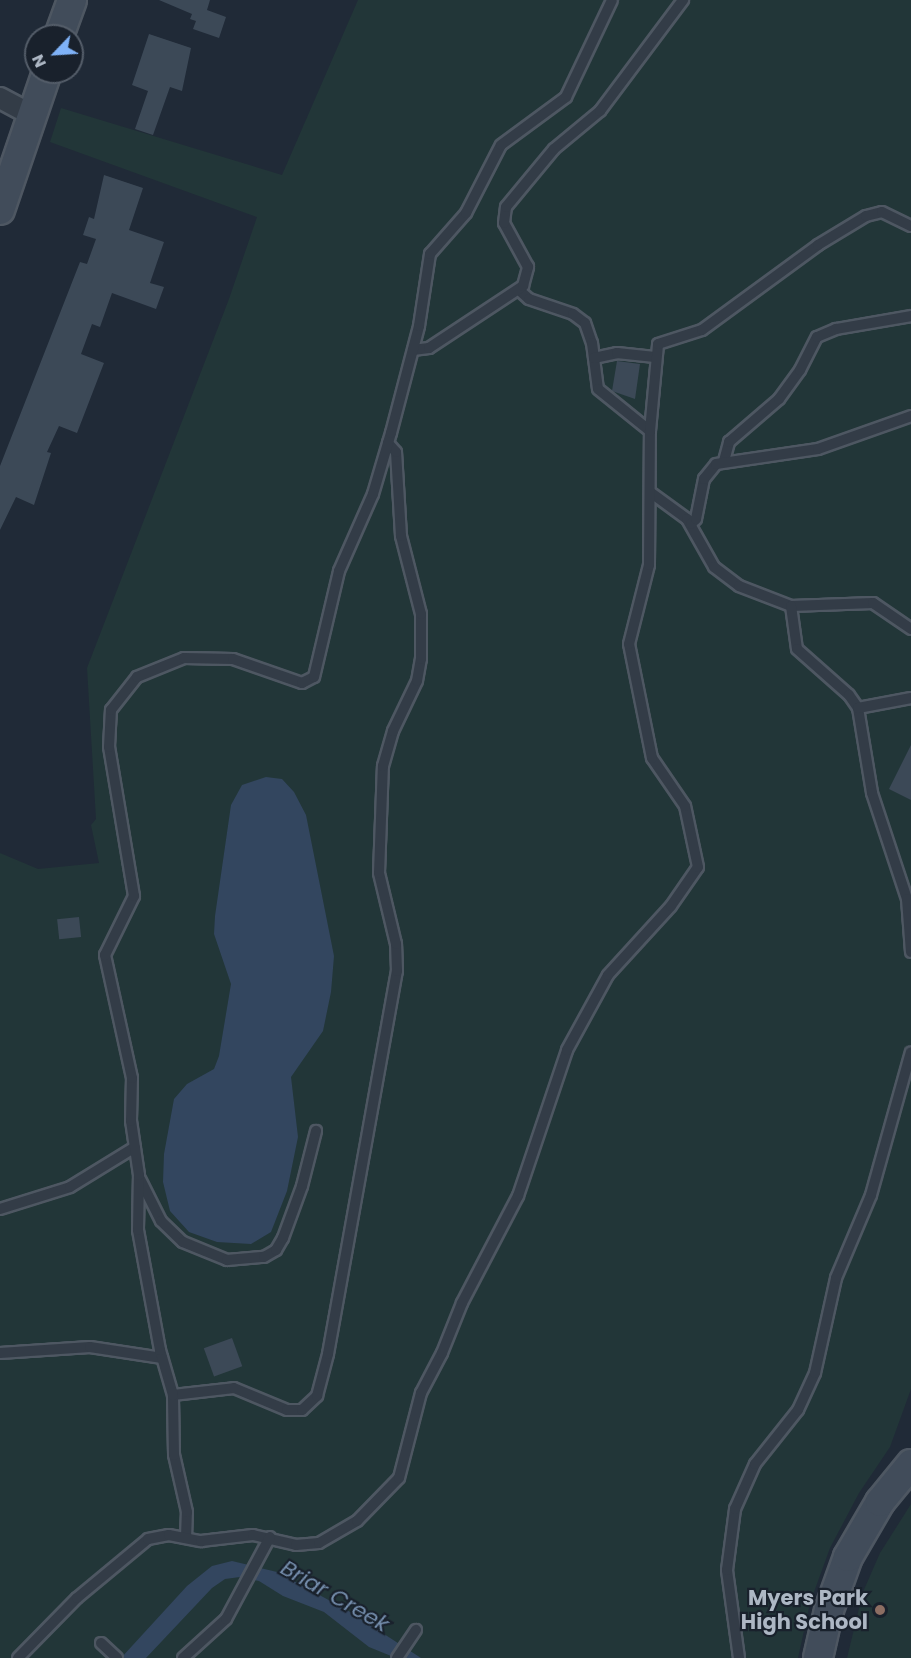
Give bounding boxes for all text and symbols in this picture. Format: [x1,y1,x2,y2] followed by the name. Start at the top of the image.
[24,24,84,84] north arrow
[26,51,52,71] text: N
[276,1554,394,1638] water label: Briar Creek
[741,1585,868,1635] place label: Myers Park High School
[873,1603,887,1617] marker: Myers Park High School

